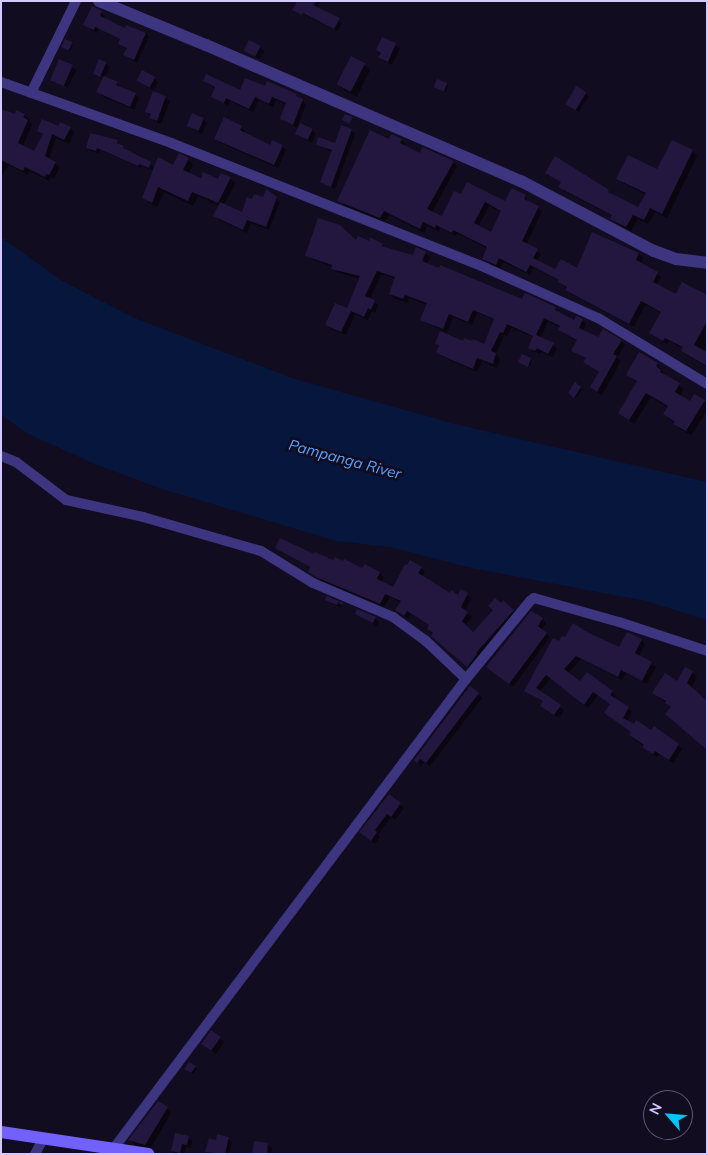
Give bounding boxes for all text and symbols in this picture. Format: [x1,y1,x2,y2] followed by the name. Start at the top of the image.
[287,435,403,483] water label: Pampanga River
[643,1090,693,1140] north arrow
[645,1100,666,1117] text: N

